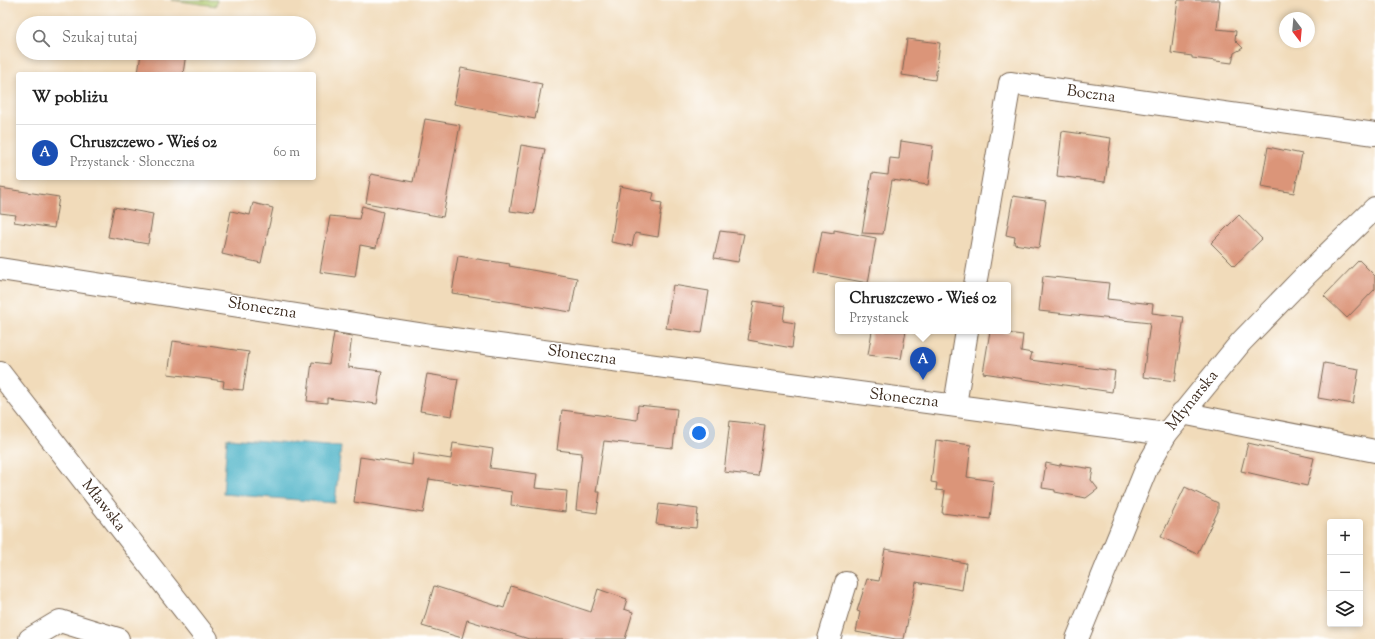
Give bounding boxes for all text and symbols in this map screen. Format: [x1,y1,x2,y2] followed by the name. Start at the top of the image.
[1279,12,1315,48] north arrow
[16,16,316,60] search box
[30,27,52,49] icon: search
[62,28,137,49] text: Szukaj tutaj
[1065,80,1117,110] street label: Boczna
[32,86,108,110] text: W pobliżu
[70,133,217,154] text: Chruszczewo - Wieś 02
[40,144,50,162] text: A
[273,144,300,162] text: 60 m
[70,154,195,172] text: Przystanek · Słoneczna
[835,282,1011,334] popup
[849,289,997,310] text: Chruszczewo - Wieś 02
[226,292,299,326] street label: Słoneczna
[849,310,909,328] text: Przystanek
[546,340,619,372] street label: Słoneczna
[910,347,936,380] pin: A
[1161,365,1225,436] street label: Młynarska
[868,383,940,415] street label: Słoneczna
[689,423,709,443] your location
[75,475,131,537] street label: Mławska
[1327,519,1363,627] map controls
[1327,519,1363,555] button: +
[1327,555,1363,591] button: −
[1327,591,1363,627] button: layers

